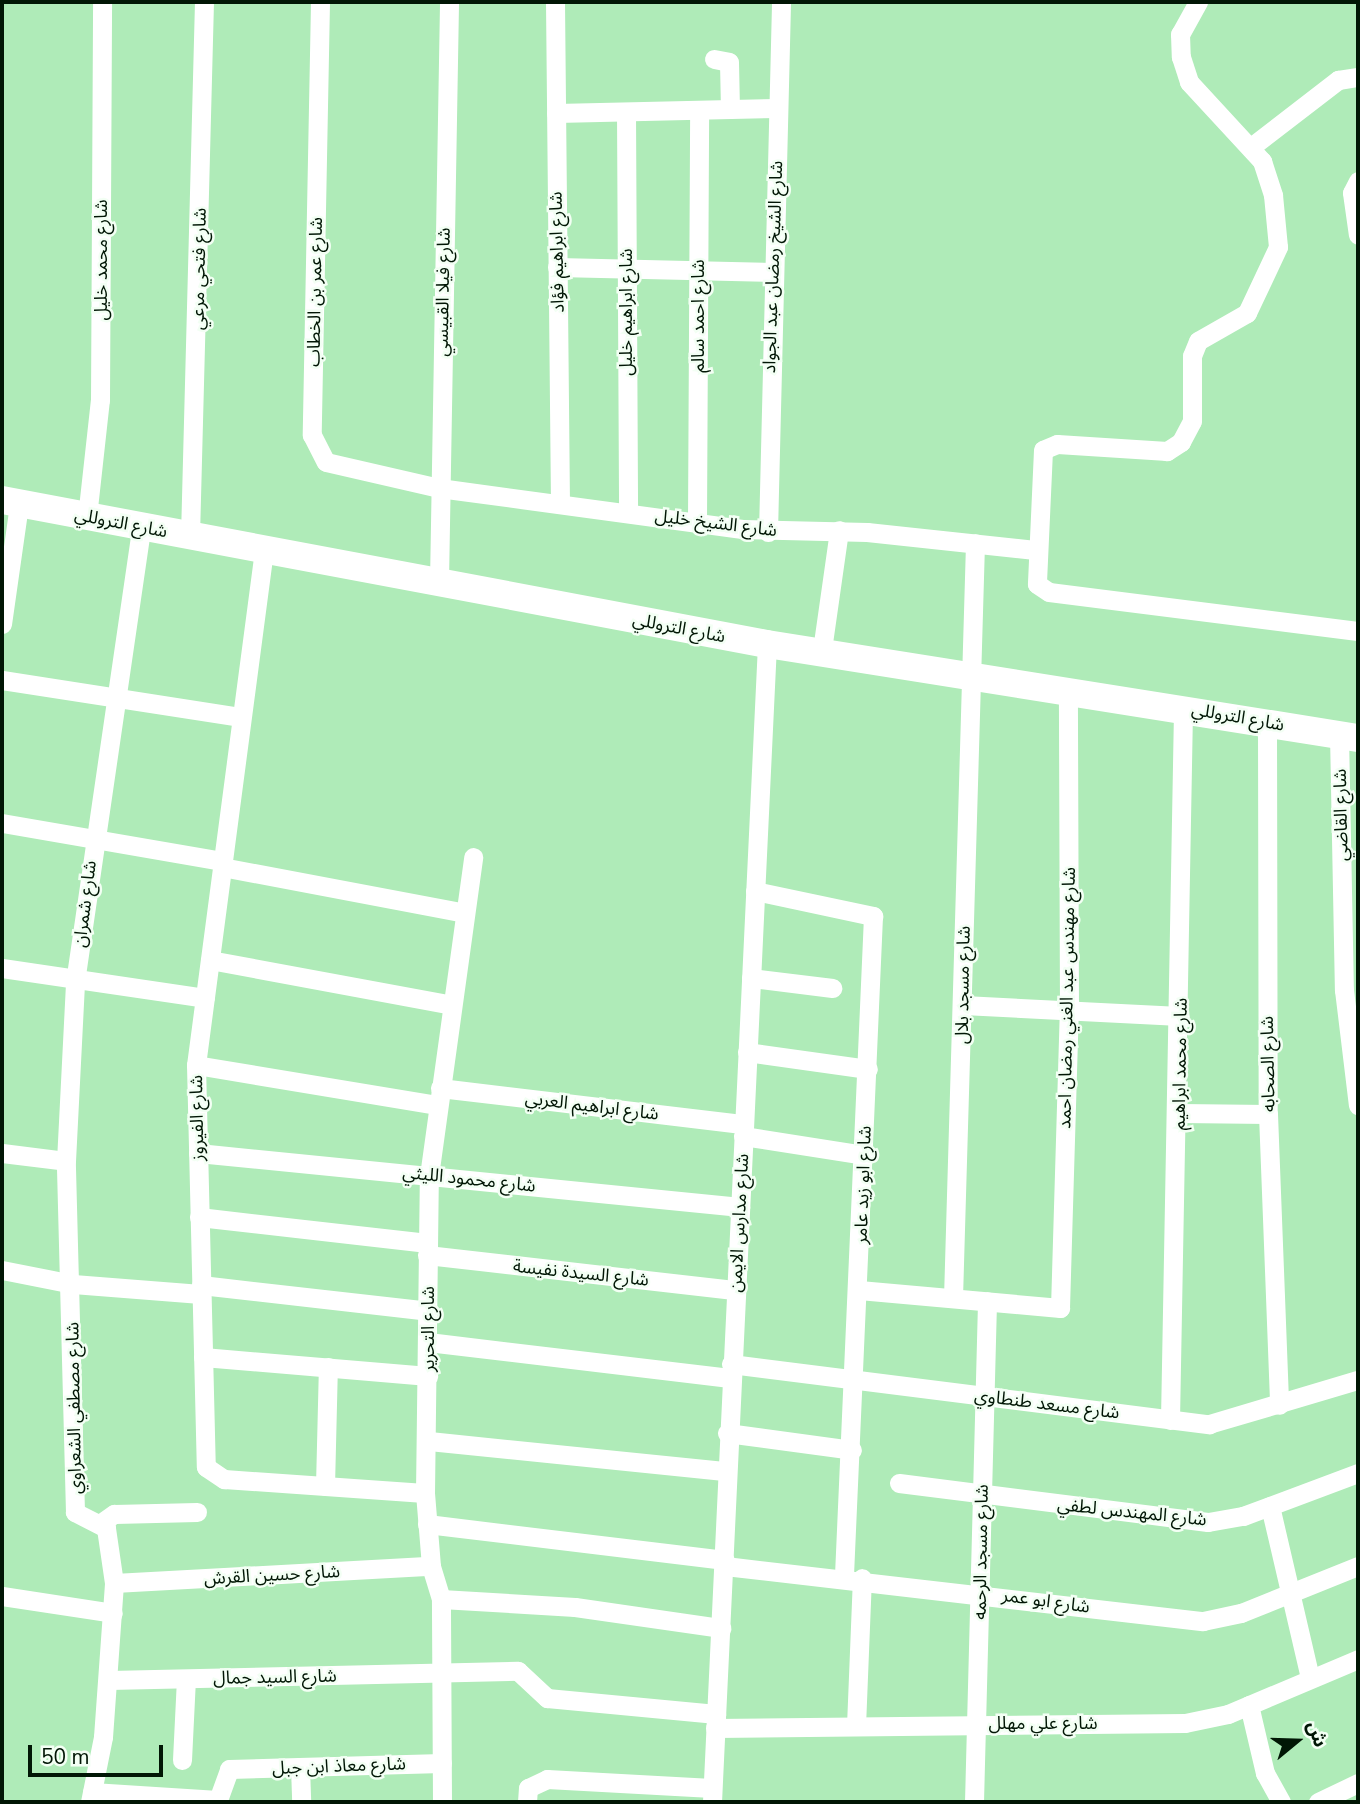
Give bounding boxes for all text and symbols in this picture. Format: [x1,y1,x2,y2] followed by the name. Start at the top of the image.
[758,160,788,374] street label: شارع الشيخ رمضان عبد الجواد
[545,191,569,313] street label: شارع ابراهيم فؤاد
[90,199,112,321] street label: شارع محمد خليل
[187,208,211,330] street label: شارع فتحي مرعي
[303,217,327,367] street label: شارع عمر بن الخطاب
[431,227,455,357] street label: شارع فيلا القبيسي
[615,248,637,376] street label: شارع ابراهيم خليل
[687,259,709,373] street label: شارع احمد سالم
[73,503,169,543] street label: شارع التروللي
[654,505,778,541] street label: شارع الشيخ خليل
[631,608,727,648] street label: شارع التروللي
[1190,698,1286,736] street label: شارع التروللي
[1329,769,1353,861] street label: شارع القاضي
[69,859,101,949] street label: شارع شمران
[1054,867,1080,1129] street label: شارع مهندس عبد الغني رمضان احمد
[951,926,975,1044] street label: شارع مسجد بلال
[1168,998,1192,1130] street label: شارع محمد ابراهيم
[1256,1016,1280,1112] street label: شارع الصحابه
[185,1075,209,1161] street label: شارع الفيروز
[524,1087,660,1125] street label: شارع ابراهيم العربي
[850,1125,876,1245] street label: شارع ابو زيد عامر
[725,1153,753,1293] street label: شارع مدارس الايمن
[401,1161,537,1197] street label: شارع محمود الليثي
[512,1255,650,1291] street label: شارع السيدة نفيسة
[417,1286,439,1372] street label: شارع التحرير
[62,1322,86,1494] street label: شارع مصطفي الشعراوي
[973,1384,1121,1424] street label: شارع مسعد طنطاوي
[969,1484,993,1620] street label: شارع مسجد الرحمه
[1056,1493,1208,1531] street label: شارع المهندس لطفي
[203,1561,341,1589] street label: شارع حسين القرش
[1001,1584,1091,1618] street label: شارع ابو عمر
[213,1665,337,1689] street label: شارع السيد جمال
[1262,1706,1332,1776] north arrow
[988,1712,1098,1734] street label: شارع علي مهلل
[1300,1718,1333,1751] text: ش
[32,1730,166,1774] scale bar
[41,1743,90,1771] text: 50 m
[272,1753,406,1779] street label: شارع معاذ ابن جبل

